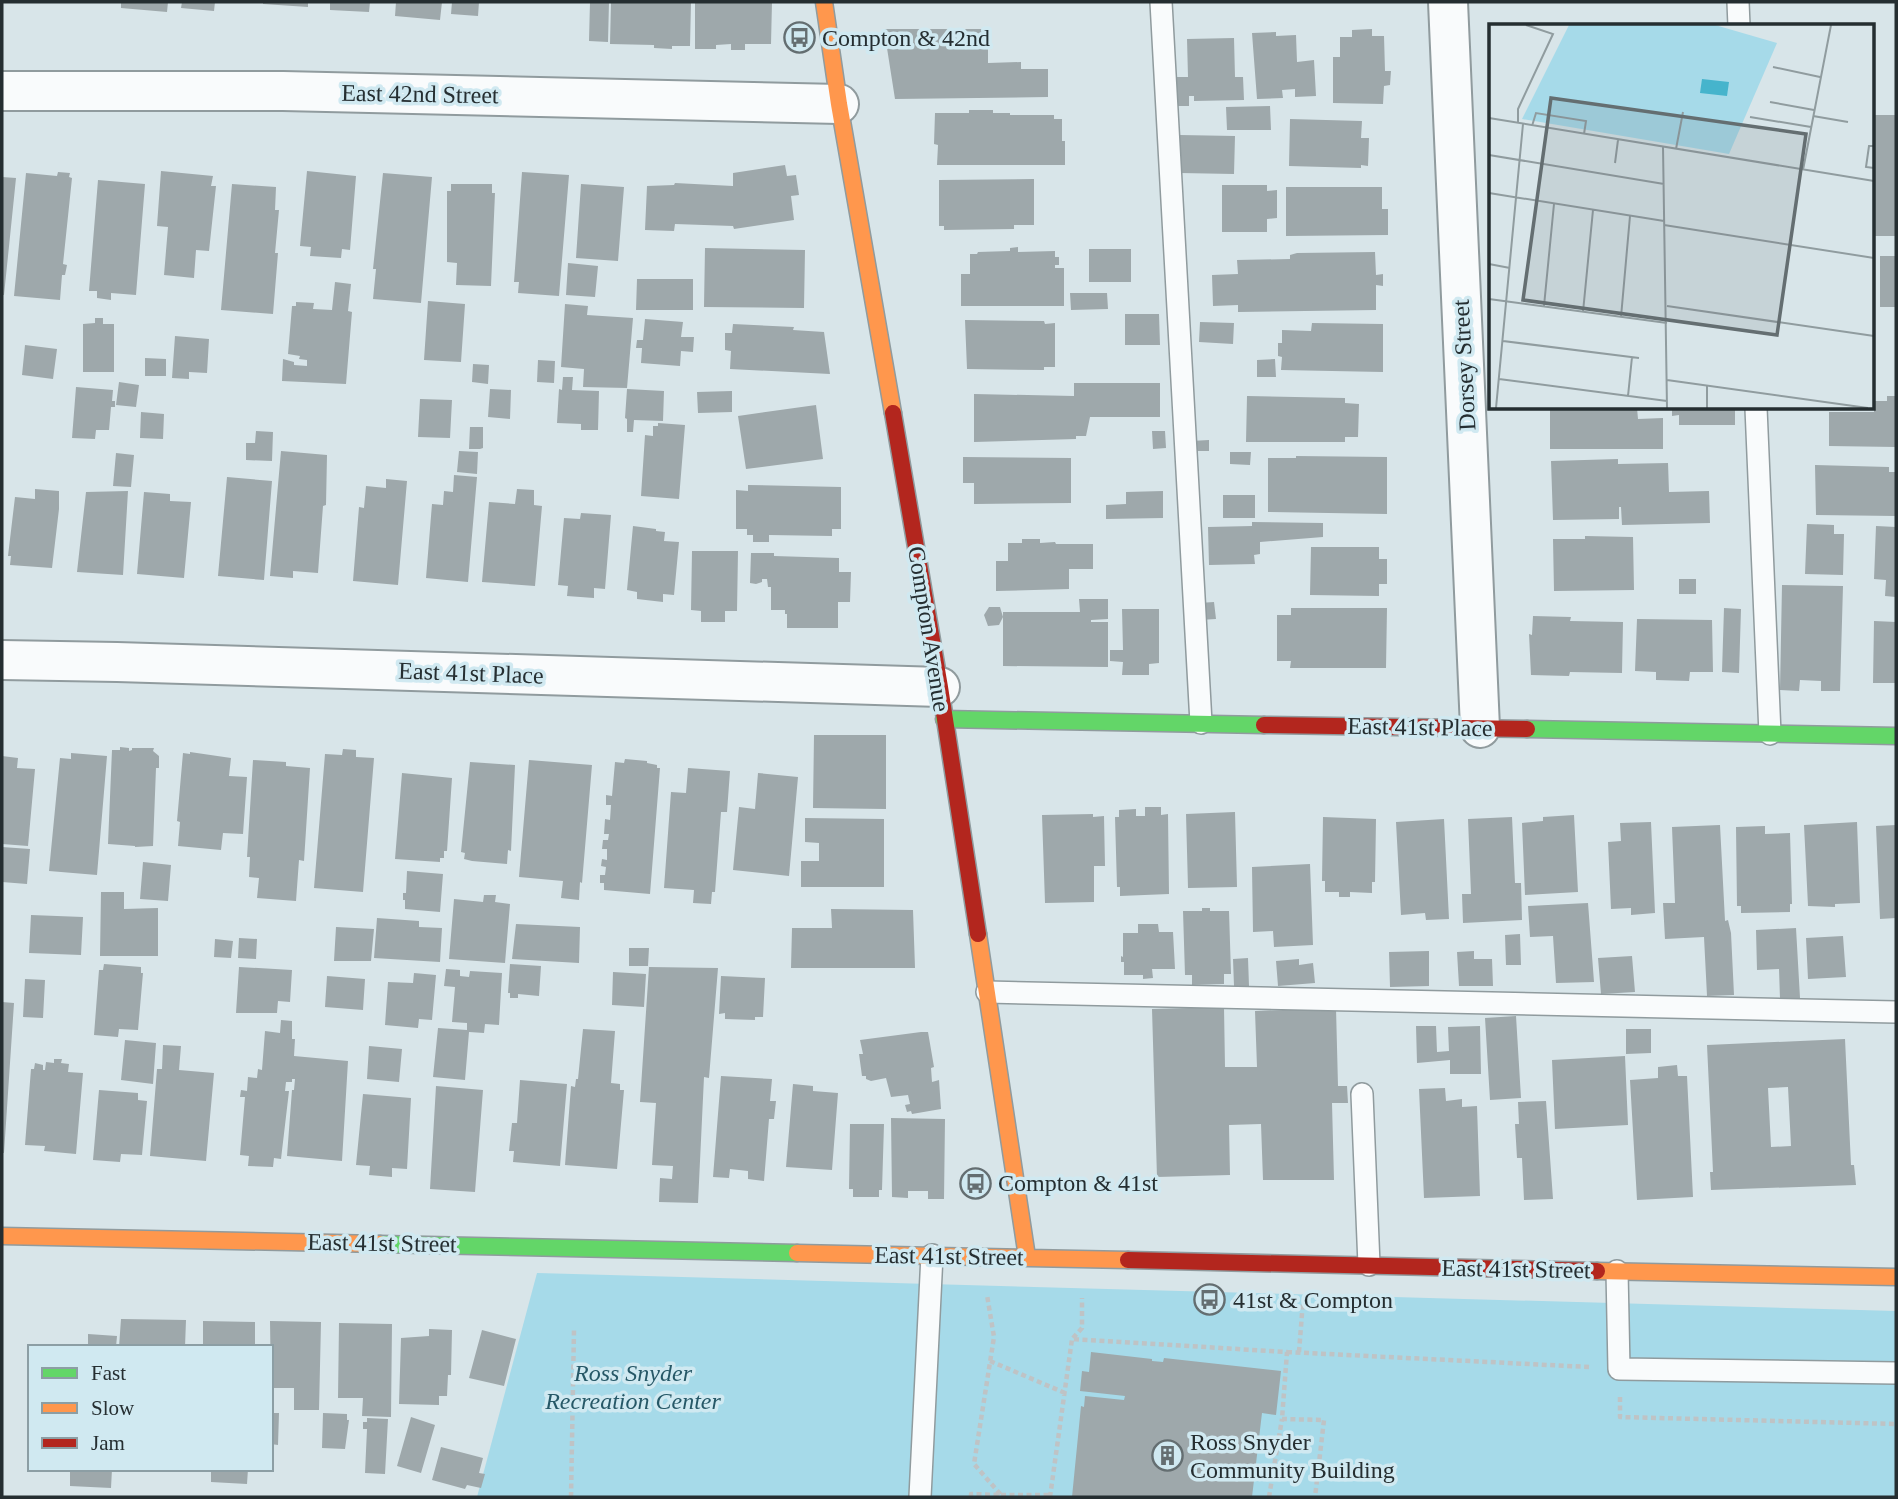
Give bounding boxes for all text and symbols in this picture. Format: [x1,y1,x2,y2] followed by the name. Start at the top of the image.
[782,21,816,55] bus stop icon: Compton & 42nd
[1489,24,1874,410] inset map
[822,25,990,51] place label: Compton & 42nd
[341,80,499,108] street label: East 42nd Street
[1448,298,1480,431] street label: Dorsey Street
[903,545,955,713] street label: Compton Avenue
[398,657,544,689] street label: East 41st Place
[1347,713,1493,741] street label: East 41st Place
[958,1166,992,1200] bus stop icon: Compton & 41st
[998,1170,1158,1196] place label: Compton & 41st
[307,1229,457,1257] street label: East 41st Street
[874,1242,1024,1270] street label: East 41st Street
[1441,1255,1591,1283] street label: East 41st Street
[1193,1283,1227,1317] bus stop icon: 41st & Compton
[1233,1287,1393,1313] place label: 41st & Compton
[28,1345,273,1471] legend
[544,1360,722,1414] park label: Ross Snyder Recreation Center
[91,1361,126,1385] text: Fast
[91,1396,135,1420] text: Slow
[1190,1429,1395,1483] place label: Ross Snyder Community Building
[91,1431,125,1455] text: Jam
[1150,1439,1184,1473] building icon: Ross Snyder Community Building

